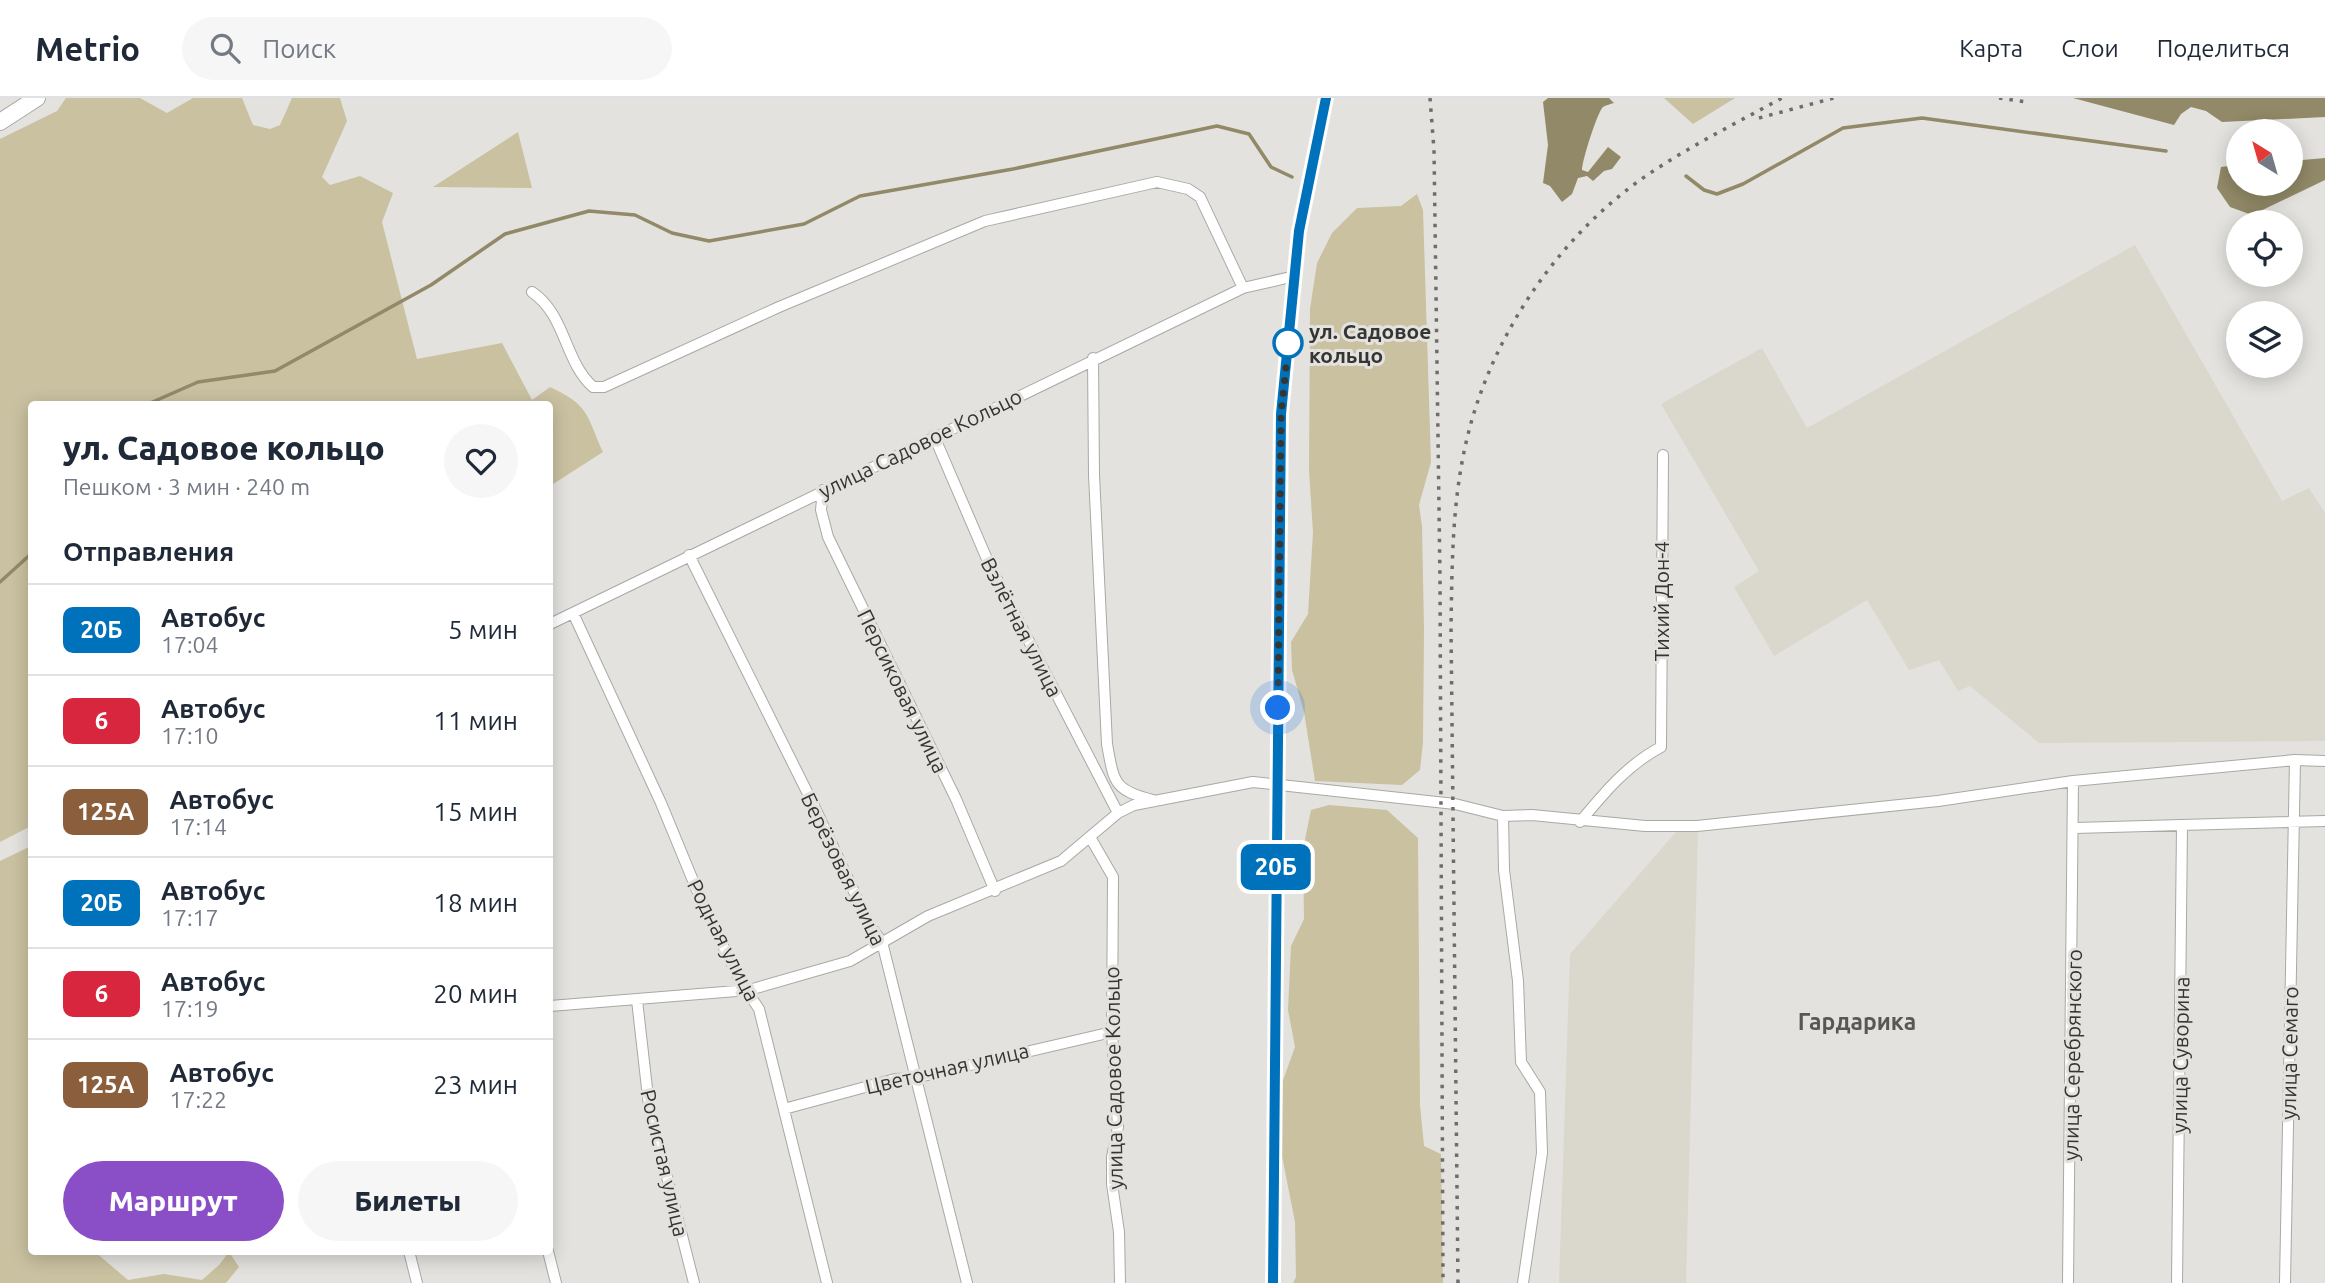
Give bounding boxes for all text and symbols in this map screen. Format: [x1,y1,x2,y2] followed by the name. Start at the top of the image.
[182,17,672,80] search box
[206,29,244,67] icon: search
[35,30,140,67] text: Metrio
[262,34,336,63] text: Поиск
[1959,35,2023,62] text: Карта
[2061,35,2119,62] text: Слои
[2157,35,2290,62] text: Поделиться
[2226,119,2303,196] north arrow
[2226,119,2303,378] map controls
[2226,210,2303,287] button: locate
[2226,301,2303,378] button: layers
[1309,319,1431,367] place label: ул. Садовое кольцо
[1273,328,1303,358] marker: ул. Садовое кольцо
[814,383,1026,503] street label: улица Садовое Кольцо
[444,424,518,498] button: heart
[63,429,385,466] text: ул. Садовое кольцо
[63,474,310,499] text: Пешком · 3 мин · 240 m
[63,537,234,566] text: Отправления
[1649,541,1673,661] street label: Тихий Дон-4
[977,553,1067,701] street label: Взлётная улица
[161,603,265,632] text: Автобус
[853,605,953,777] street label: Персиковая улица
[448,615,518,644] text: 5 мин
[80,616,123,643] text: 20Б
[161,632,219,657] text: 17:04
[1260,690,1295,725] your location
[161,694,265,723] text: Автобус
[433,706,518,735] text: 11 мин
[95,707,108,734] text: 6
[161,723,219,748] text: 17:10
[169,785,274,814] text: Автобус
[797,789,891,949] street label: Берёзовая улица
[433,797,518,826] text: 15 мин
[77,798,134,825] text: 125А
[169,814,227,839] text: 17:14
[1236,844,1316,890] line badge: 20Б
[1255,853,1297,880] text: 20Б
[683,875,765,1005] street label: Родная улица
[161,876,265,905] text: Автобус
[433,888,518,917] text: 18 мин
[80,889,123,916] text: 20Б
[161,905,219,930] text: 17:17
[2058,949,2086,1161] street label: улица Серебрянского
[1099,966,1127,1190] street label: улица Садовое Кольцо
[161,967,265,996] text: Автобус
[2167,976,2193,1134] street label: улица Суворина
[433,979,518,1008] text: 20 мин
[95,980,108,1007] text: 6
[2276,986,2302,1120] street label: улица Семаго
[161,996,219,1021] text: 17:19
[1798,1009,1916,1034] district label: Гардарика
[863,1037,1031,1099] street label: Цветочная улица
[169,1058,274,1087] text: Автобус
[433,1070,518,1099] text: 23 мин
[77,1071,134,1098] text: 125А
[169,1087,227,1112] text: 17:22
[636,1087,694,1239] street label: Росистая улица
[63,1161,284,1241] button: Маршрут
[298,1161,518,1241] button: Билеты

